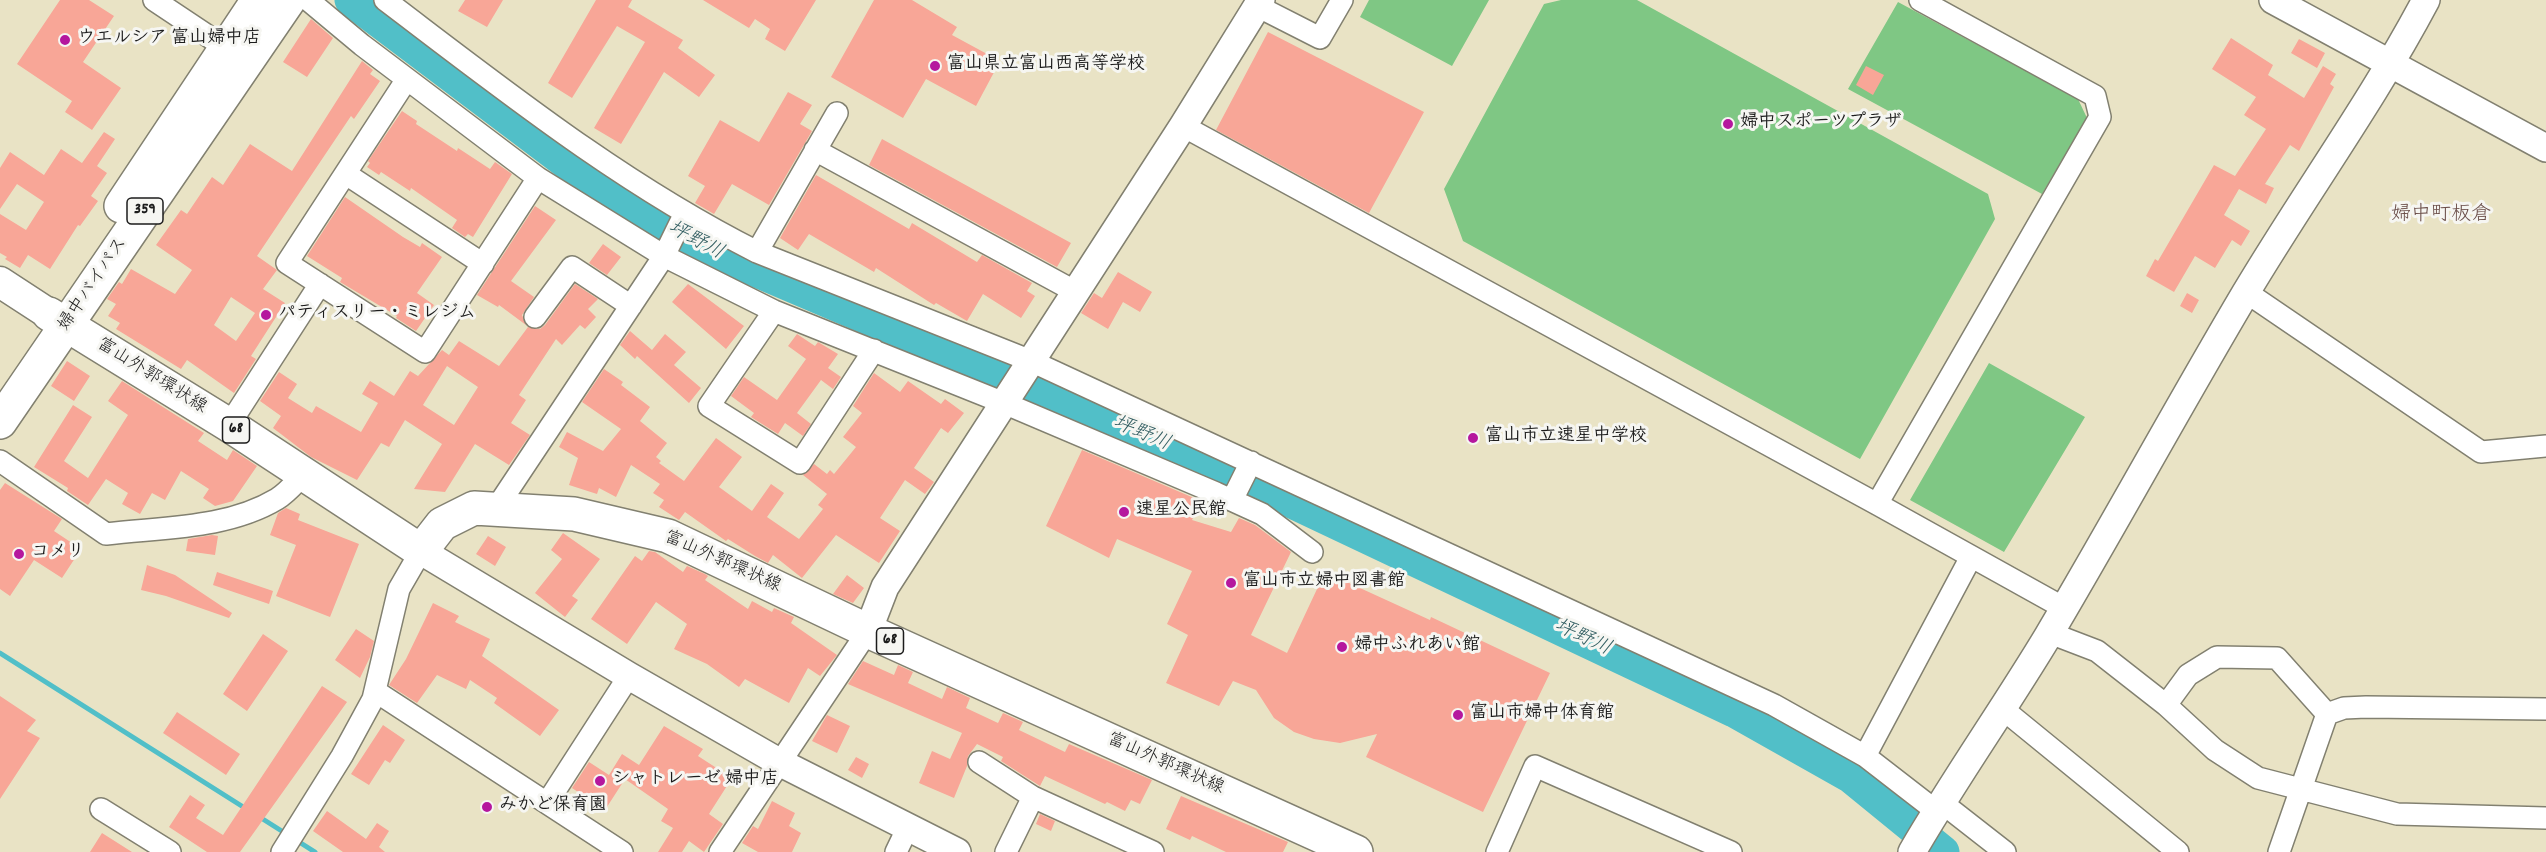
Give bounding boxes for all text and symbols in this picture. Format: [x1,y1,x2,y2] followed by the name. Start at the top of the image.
[77,29,261,51] place label: ウエルシア 富山婦中店
[58,33,72,47] marker: ウエルシア 富山婦中店
[947,55,1145,77] place label: 富山県立富山西高等学校
[928,59,942,73] marker: 富山県立富山西高等学校
[1740,113,1902,135] place label: 婦中スポーツプラザ
[1721,117,1735,131] marker: 婦中スポーツプラザ
[127,198,163,224] road number: 359
[2391,204,2491,228] district label: 婦中町板倉
[663,217,727,267] water label: 坪野川
[55,234,133,336] street label: 婦中バイパス
[278,304,476,326] place label: パティスリー・ミレジム
[259,308,273,322] marker: パティスリー・ミレジム
[92,334,210,420] street label: 富山外郭環状線
[1109,412,1173,458] water label: 坪野川
[222,417,250,443] road number: 68
[1485,427,1647,449] place label: 富山市立速星中学校
[1466,431,1480,445] marker: 富山市立速星中学校
[1136,501,1226,523] place label: 速星公民館
[1117,505,1131,519] marker: 速星公民館
[660,528,784,598] street label: 富山外郭環状線
[31,543,85,565] place label: コメリ
[12,547,26,561] marker: コメリ
[1243,572,1405,594] place label: 富山市立婦中図書館
[1224,576,1238,590] marker: 富山市立婦中図書館
[1550,615,1614,663] water label: 坪野川
[876,628,904,654] road number: 68
[1354,636,1480,658] place label: 婦中ふれあい館
[1335,640,1349,654] marker: 婦中ふれあい館
[1470,704,1614,726] place label: 富山市婦中体育館
[1451,708,1465,722] marker: 富山市婦中体育館
[1103,730,1227,800] street label: 富山外郭環状線
[612,770,779,792] place label: シャトレーゼ 婦中店
[593,774,607,788] marker: シャトレーゼ 婦中店
[499,796,607,818] place label: みかど保育園
[480,800,494,814] marker: みかど保育園

